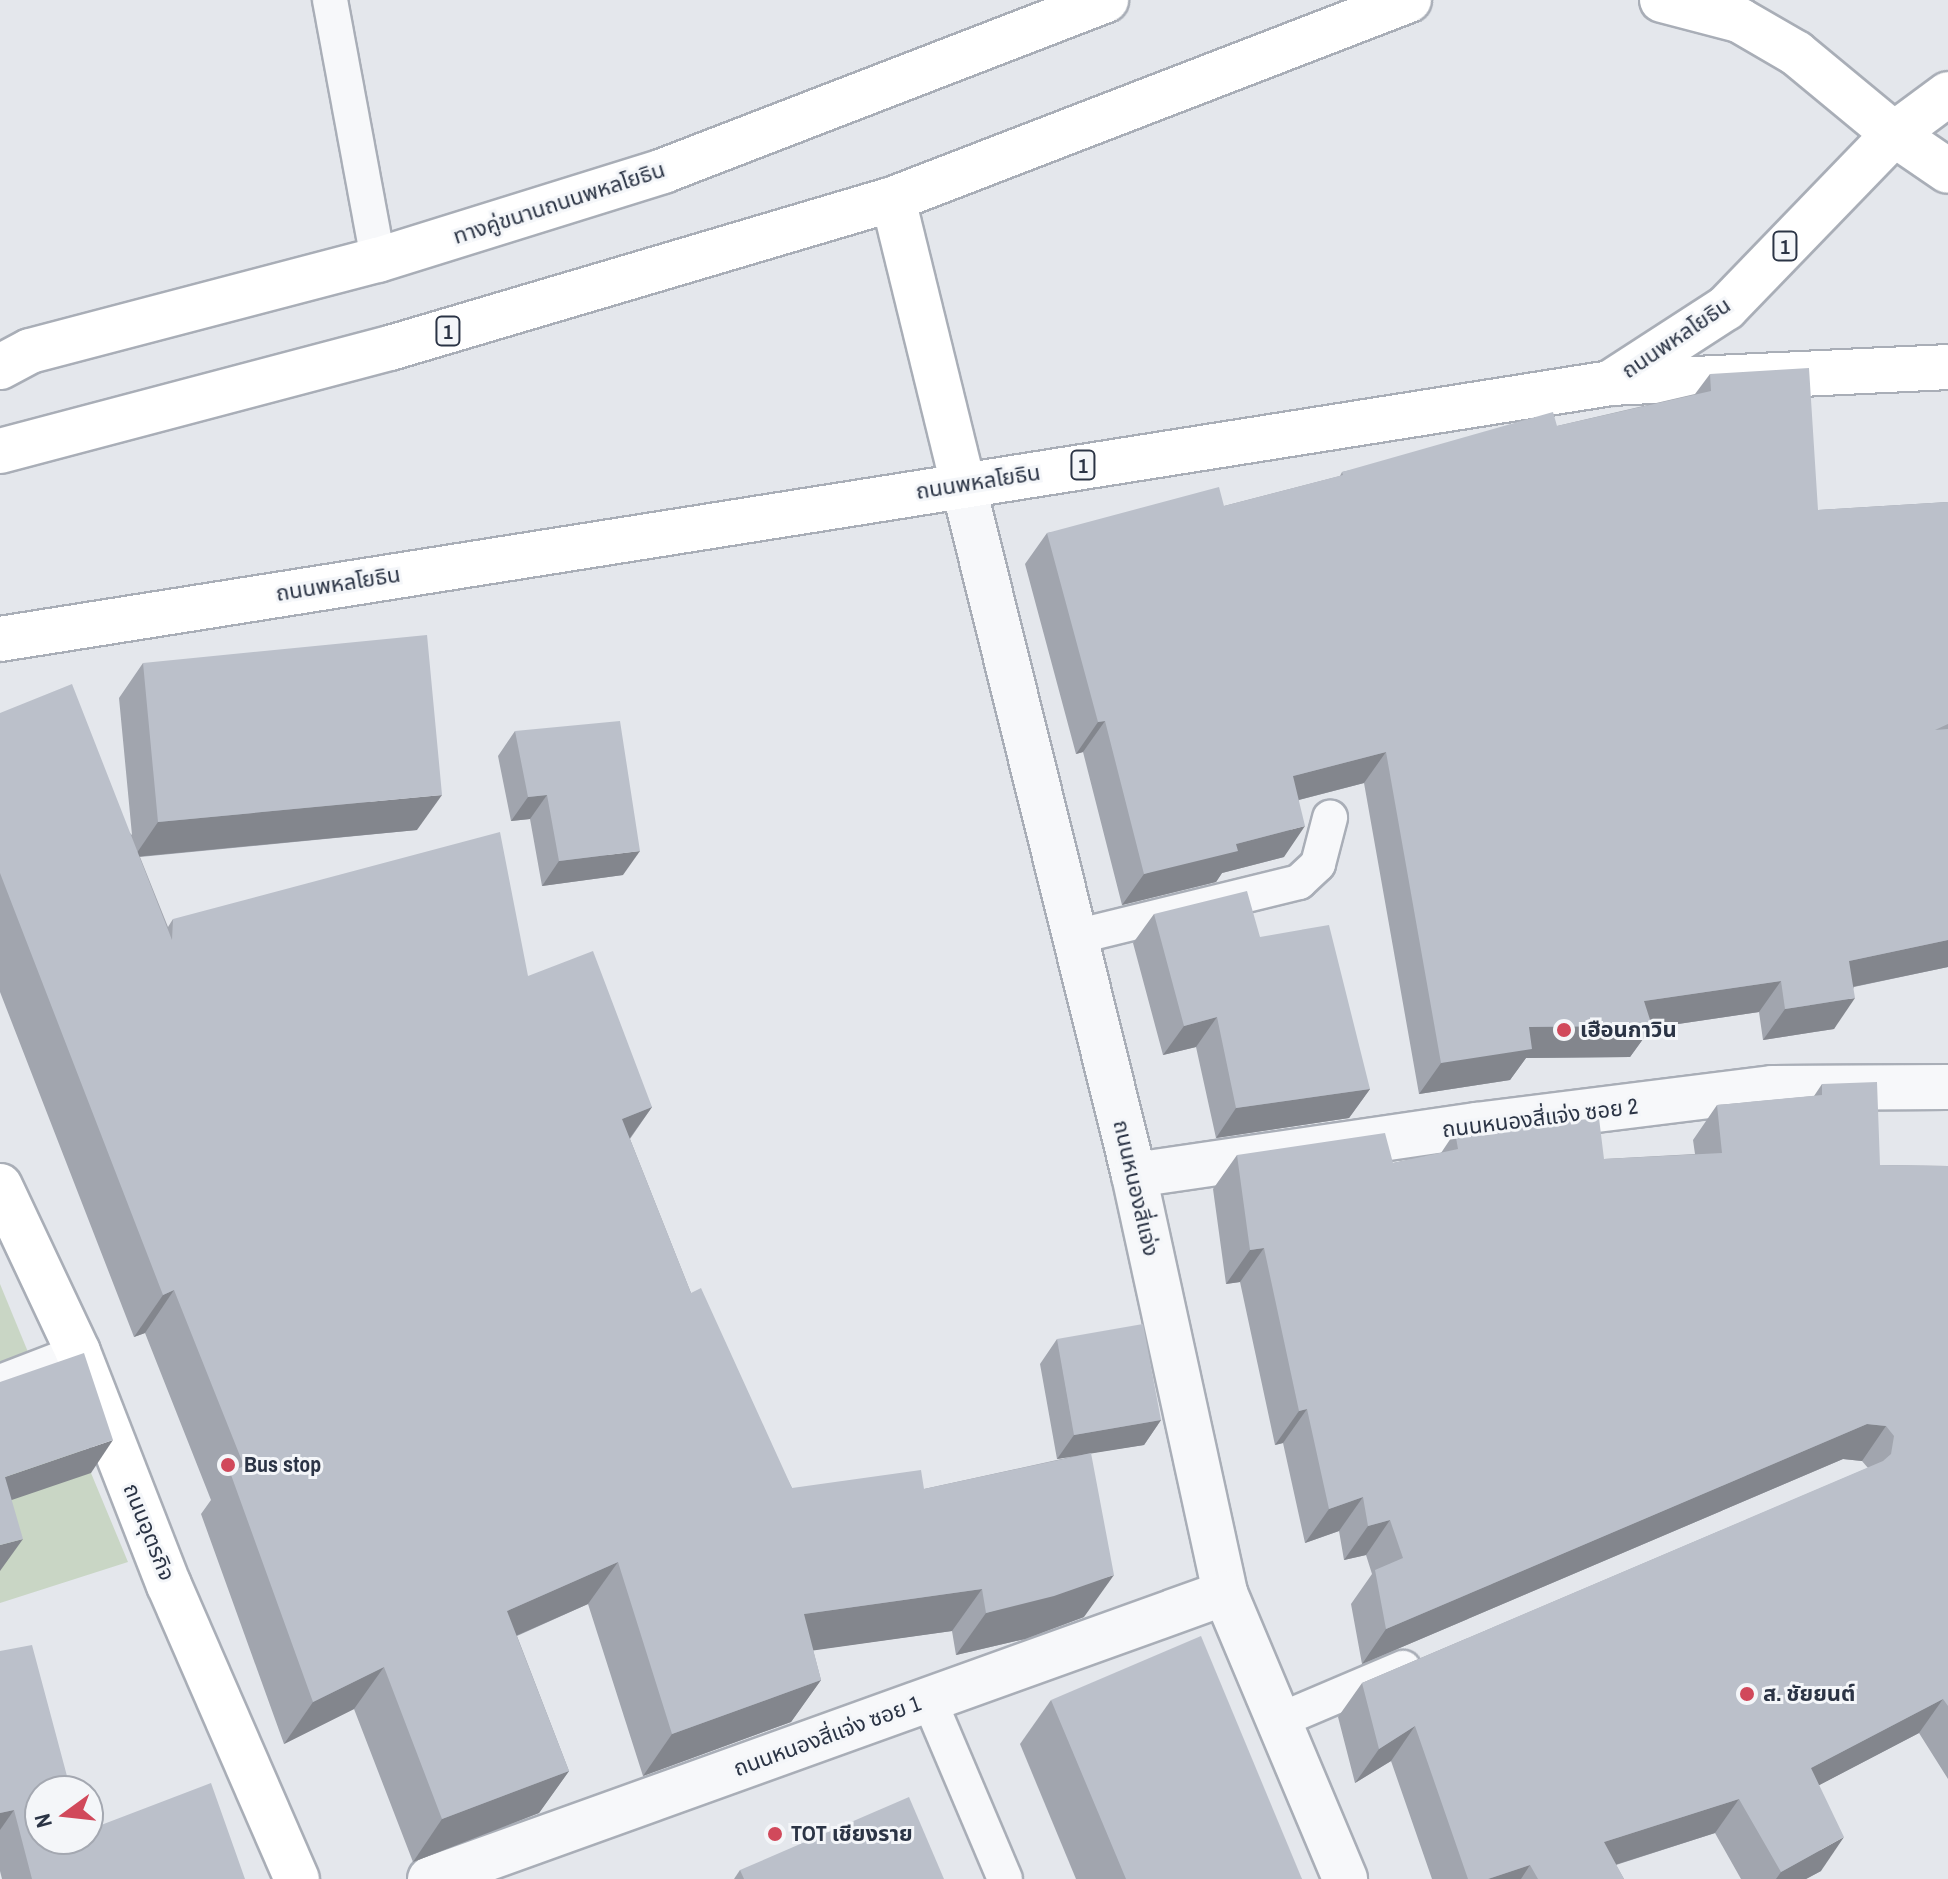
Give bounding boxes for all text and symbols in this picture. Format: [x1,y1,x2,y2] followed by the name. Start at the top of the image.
[450,156,668,250] street label: ทางคู่ขนานถนนพหลโยธิน
[1771,230,1799,262] road number: 1
[1617,292,1735,384] street label: ถนนพหลโยธิน
[434,315,462,347] road number: 1
[1069,449,1097,481] road number: 1
[914,459,1042,505] street label: ถนนพหลโยธิน
[274,561,402,607] street label: ถนนพหลโยธิน
[1580,1017,1677,1043] place label: เฮือนกาวิน
[1555,1021,1573,1039] marker: เฮือนกาวิน
[1441,1093,1639,1143] street label: ถนนหนองสี่แจ่ง ซอย 2
[1108,1117,1164,1259] street label: ถนนหนองสี่แจ่ง
[244,1452,321,1478] place label: Bus stop
[219,1456,237,1474] marker: Bus stop
[118,1480,180,1584] street label: ถนนอุตรกิจ
[1763,1681,1855,1707] place label: ส. ชัยยนต์
[1738,1685,1756,1703] marker: ส. ชัยยนต์
[730,1690,924,1782] street label: ถนนหนองสี่แจ่ง ซอย 1
[24,1775,104,1855] north arrow
[27,1811,59,1831] text: N
[791,1821,913,1847] place label: TOT เชียงราย
[766,1825,784,1843] marker: TOT เชียงราย

